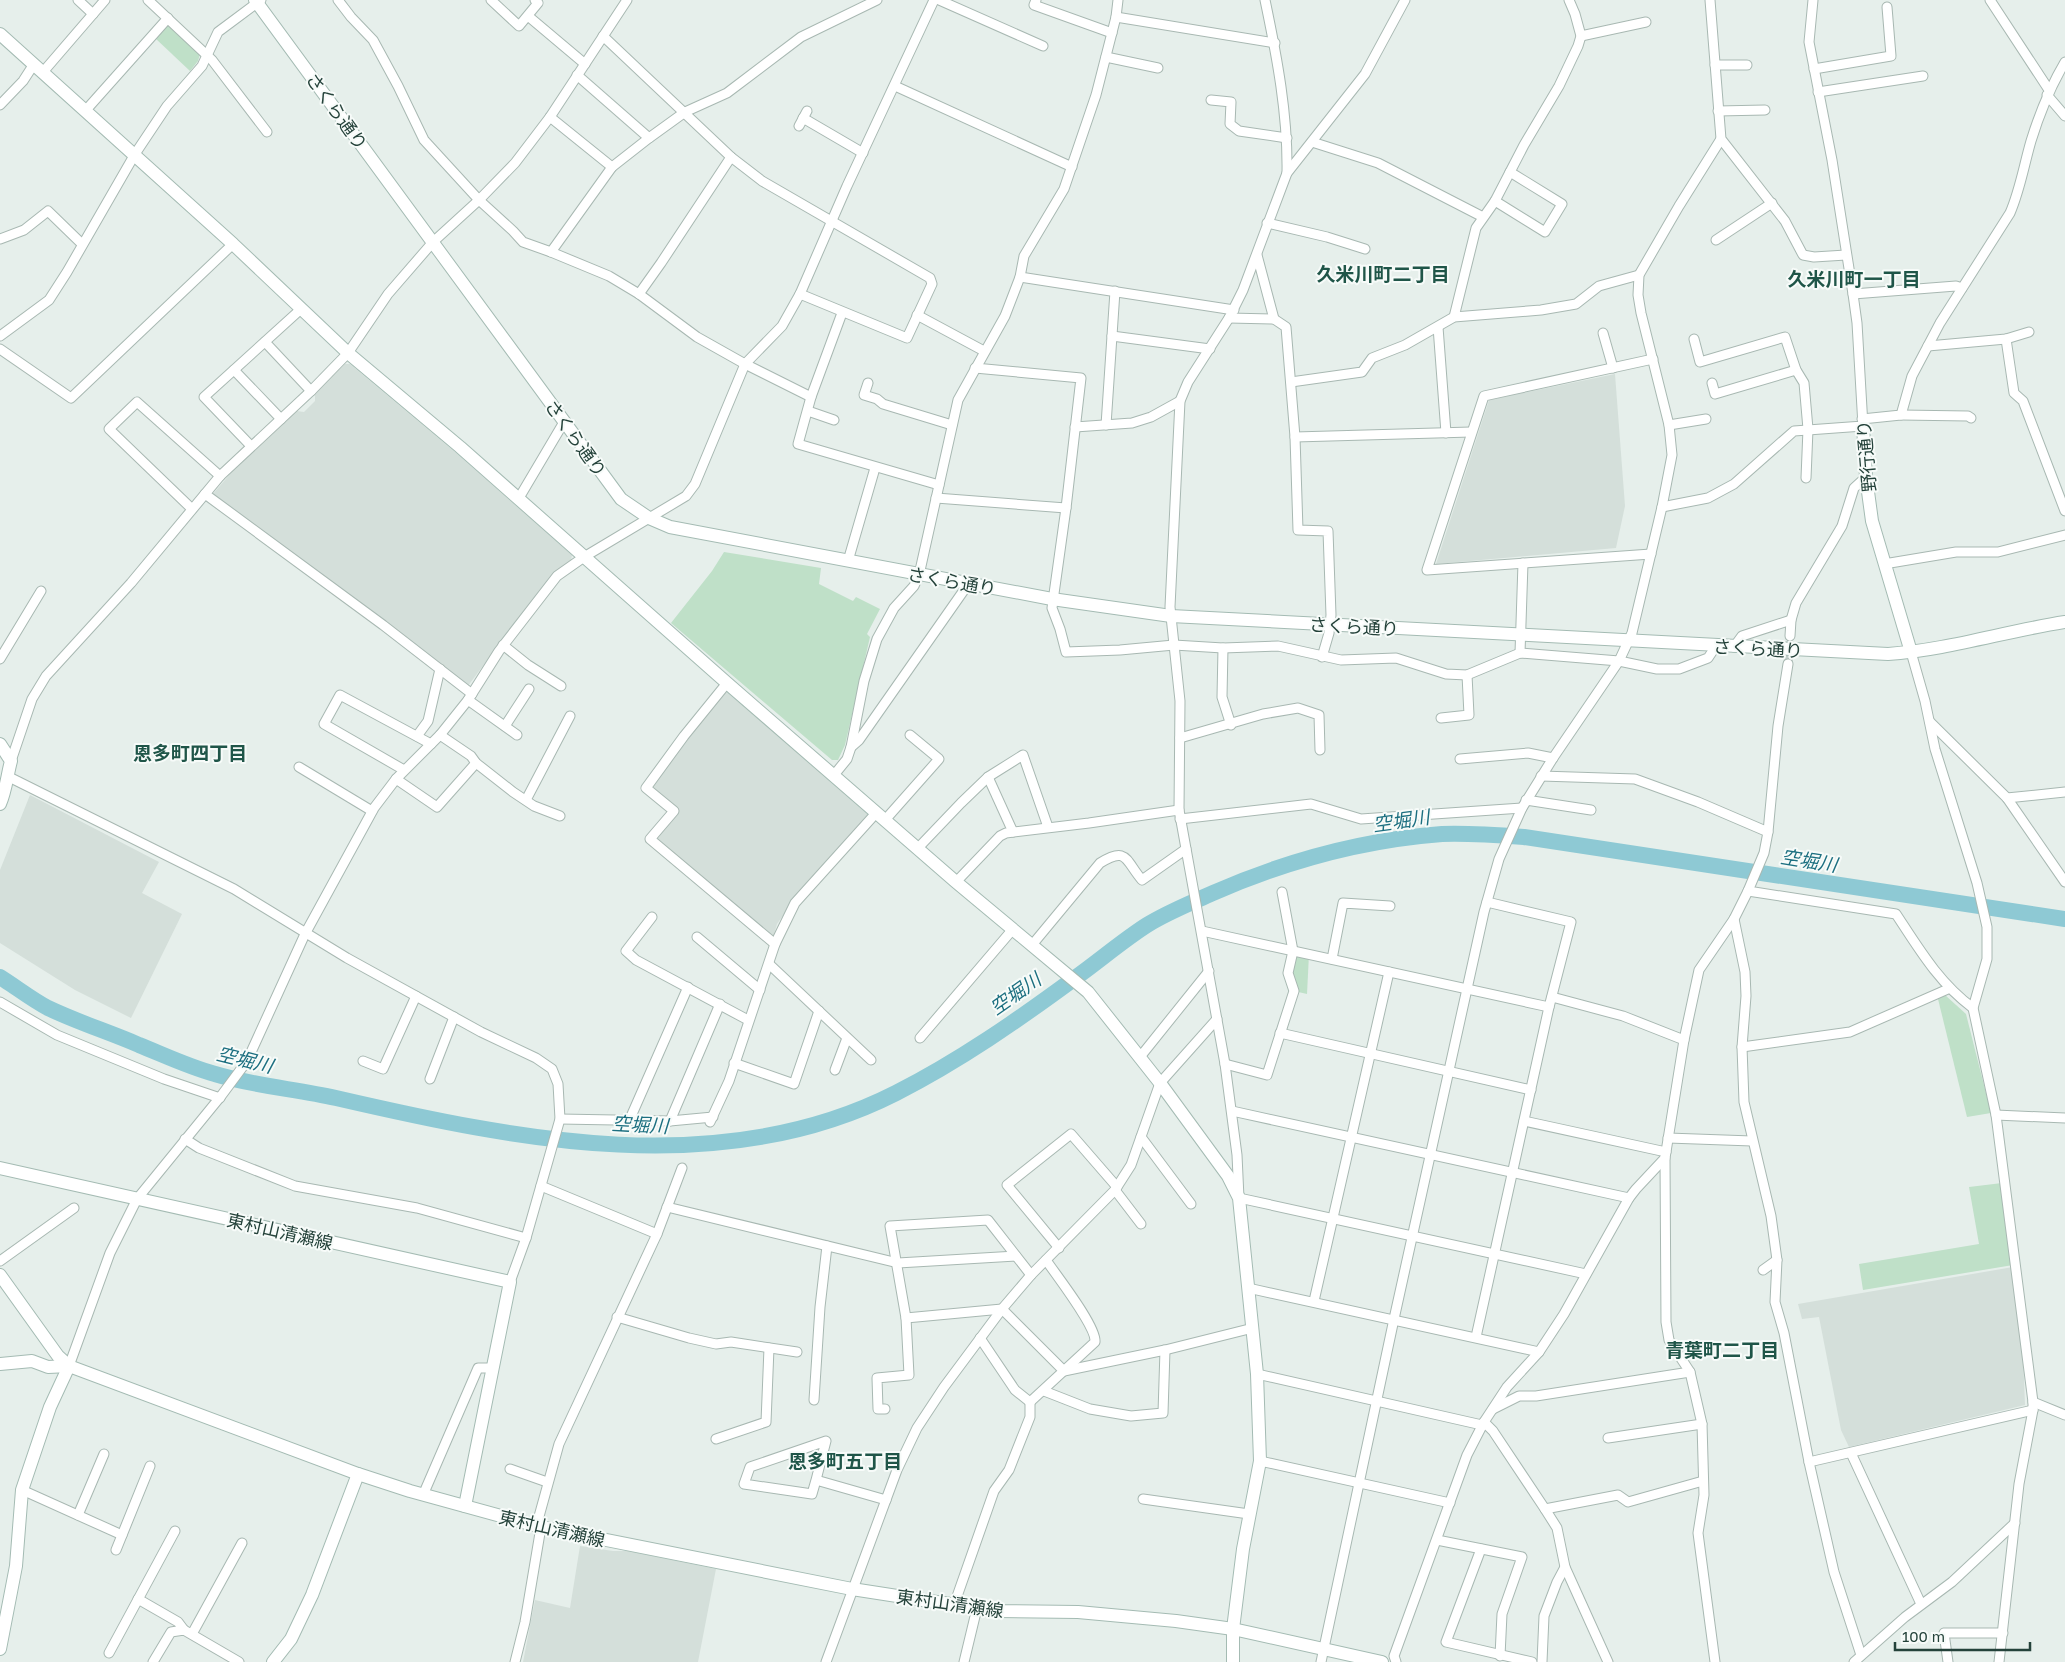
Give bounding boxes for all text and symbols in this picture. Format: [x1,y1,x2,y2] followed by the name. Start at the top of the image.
[302,68,372,154] street label: さくら通り
[1316,262,1450,285] district label: 久米川町二丁目
[1787,267,1921,290] district label: 久米川町一丁目
[541,395,611,481] street label: さくら通り
[1852,419,1880,493] street label: 野行通り
[906,562,998,600] street label: さくら通り
[1308,613,1400,639] street label: さくら通り
[1712,635,1804,661] street label: さくら通り
[133,741,247,764] district label: 恩多町四丁目
[1371,804,1433,835] water label: 空堀川
[1779,844,1841,876] water label: 空堀川
[985,966,1047,1019] water label: 空堀川
[215,1041,277,1078] water label: 空堀川
[611,1111,671,1137] water label: 空堀川
[225,1208,335,1254] street label: 東村山清瀬線
[1665,1338,1779,1361] district label: 青葉町二丁目
[788,1449,902,1472] district label: 恩多町五丁目
[497,1505,607,1551] street label: 東村山清瀬線
[895,1585,1005,1621] street label: 東村山清瀬線
[1895,1620,2030,1652] scale bar
[1902,1627,1945,1645] text: 100 m

